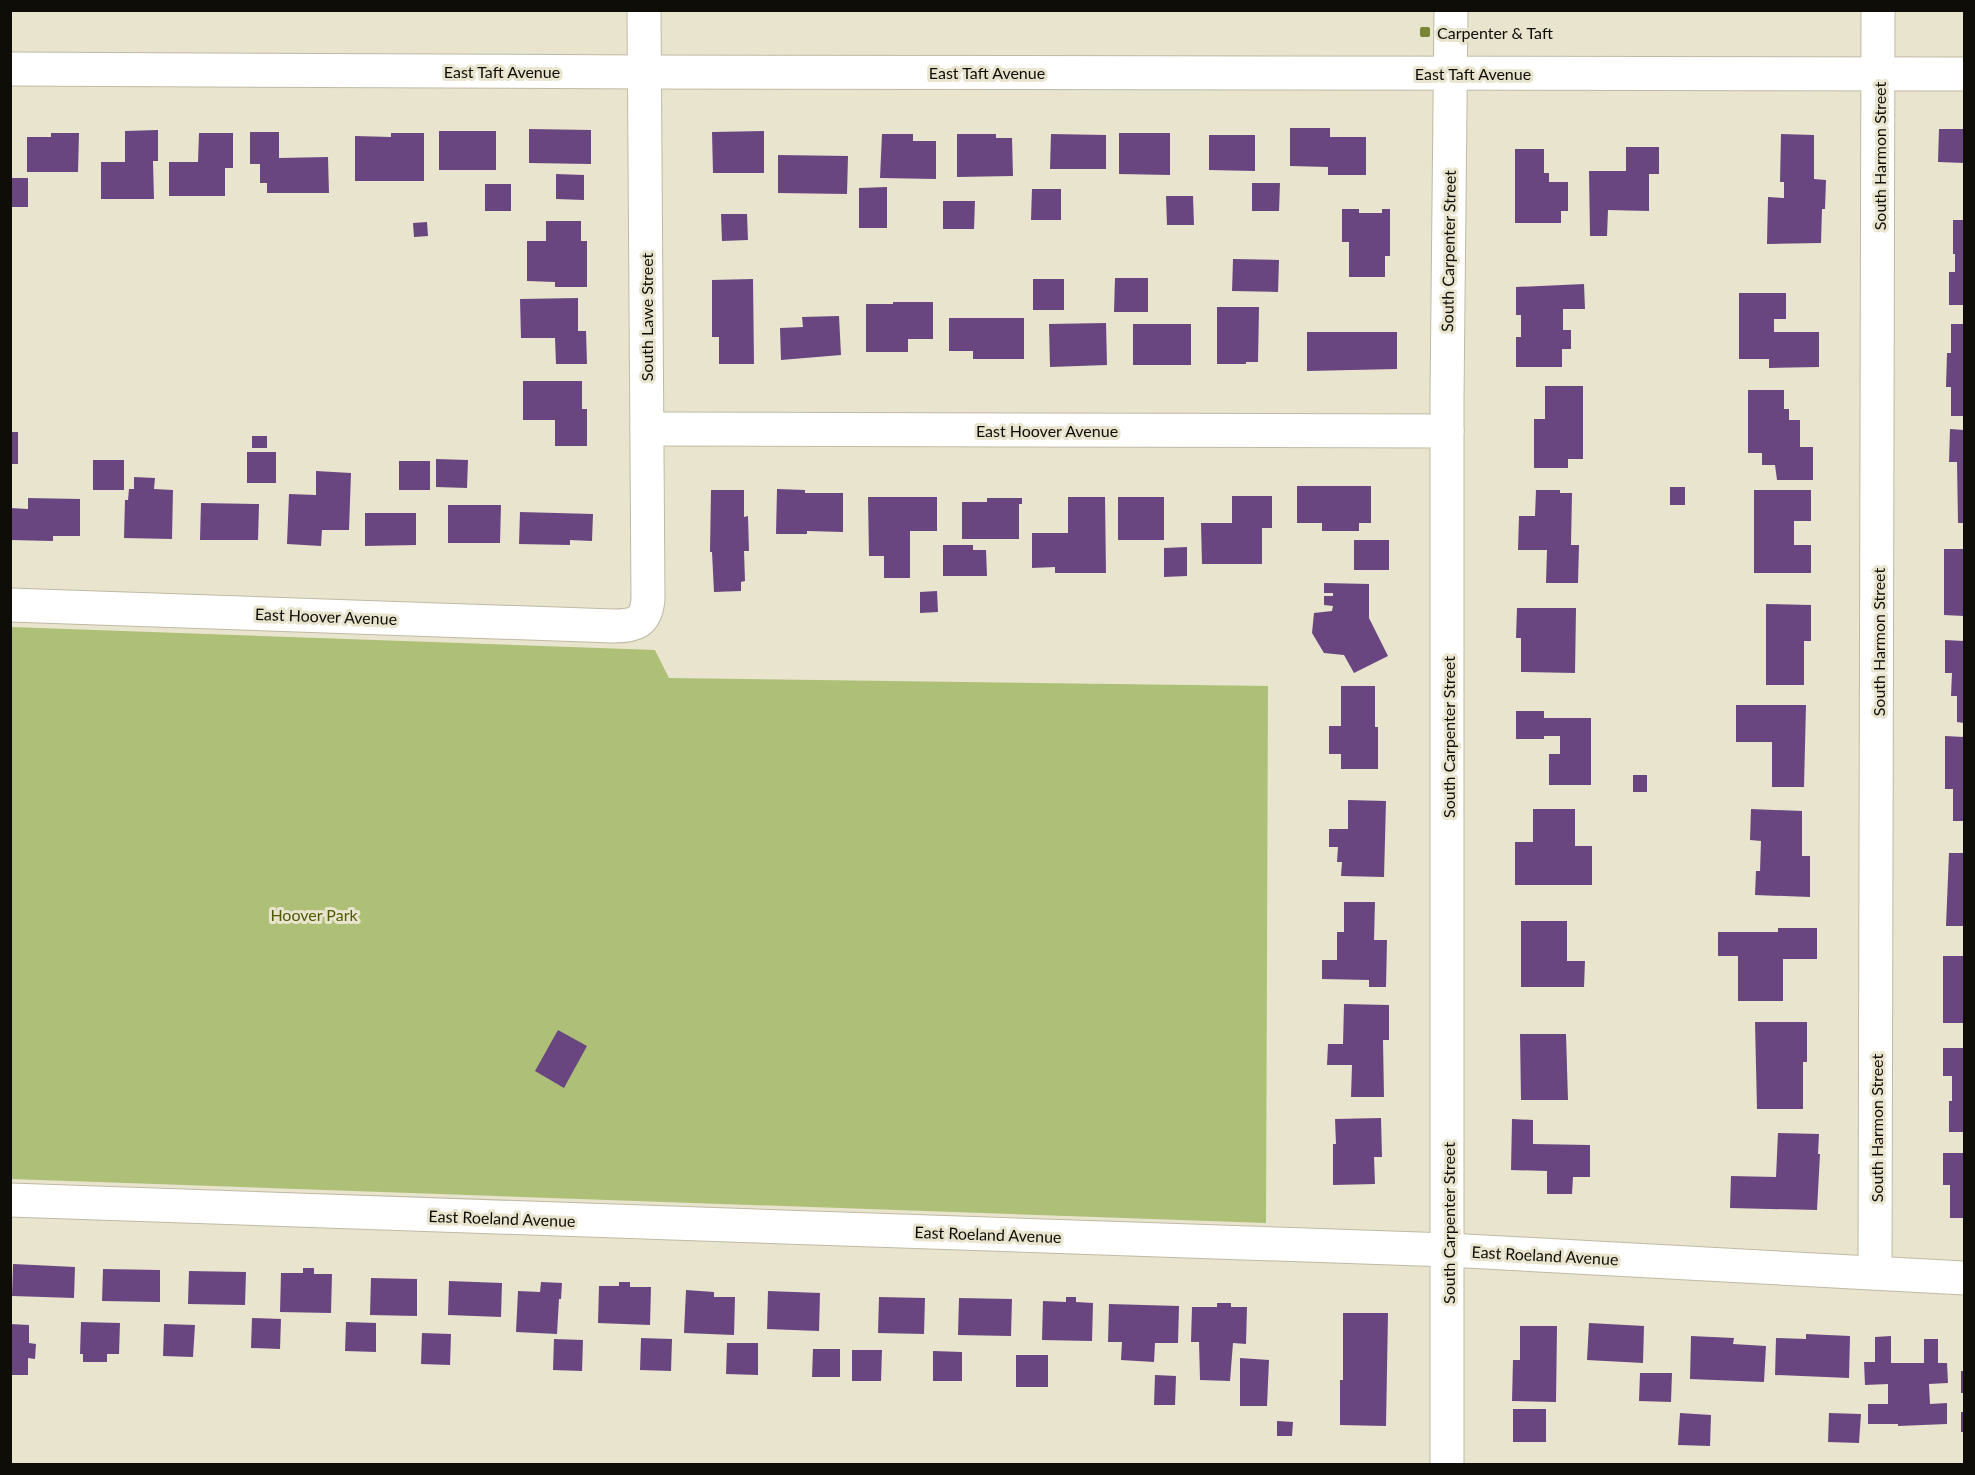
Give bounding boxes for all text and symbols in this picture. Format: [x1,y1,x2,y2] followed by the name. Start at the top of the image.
[1437,23,1553,42] place label: Carpenter & Taft
[1418,25,1432,39] marker: Carpenter & Taft
[444,62,560,81] street label: East Taft Avenue
[929,63,1045,82] street label: East Taft Avenue
[1415,64,1531,83] street label: East Taft Avenue
[1870,81,1889,230] street label: South Harmon Street
[1437,170,1459,332] street label: South Carpenter Street
[637,252,656,381] street label: South Lawe Street
[976,421,1118,440] street label: East Hoover Avenue
[1869,567,1888,716] street label: South Harmon Street
[255,604,397,628] street label: East Hoover Avenue
[1439,656,1458,818] street label: South Carpenter Street
[270,905,358,924] park label: Hoover Park
[1867,1053,1886,1202] street label: South Harmon Street
[1439,1142,1458,1304] street label: South Carpenter Street
[428,1206,576,1230] street label: East Roeland Avenue
[914,1222,1062,1246] street label: East Roeland Avenue
[1471,1242,1619,1268] street label: East Roeland Avenue

